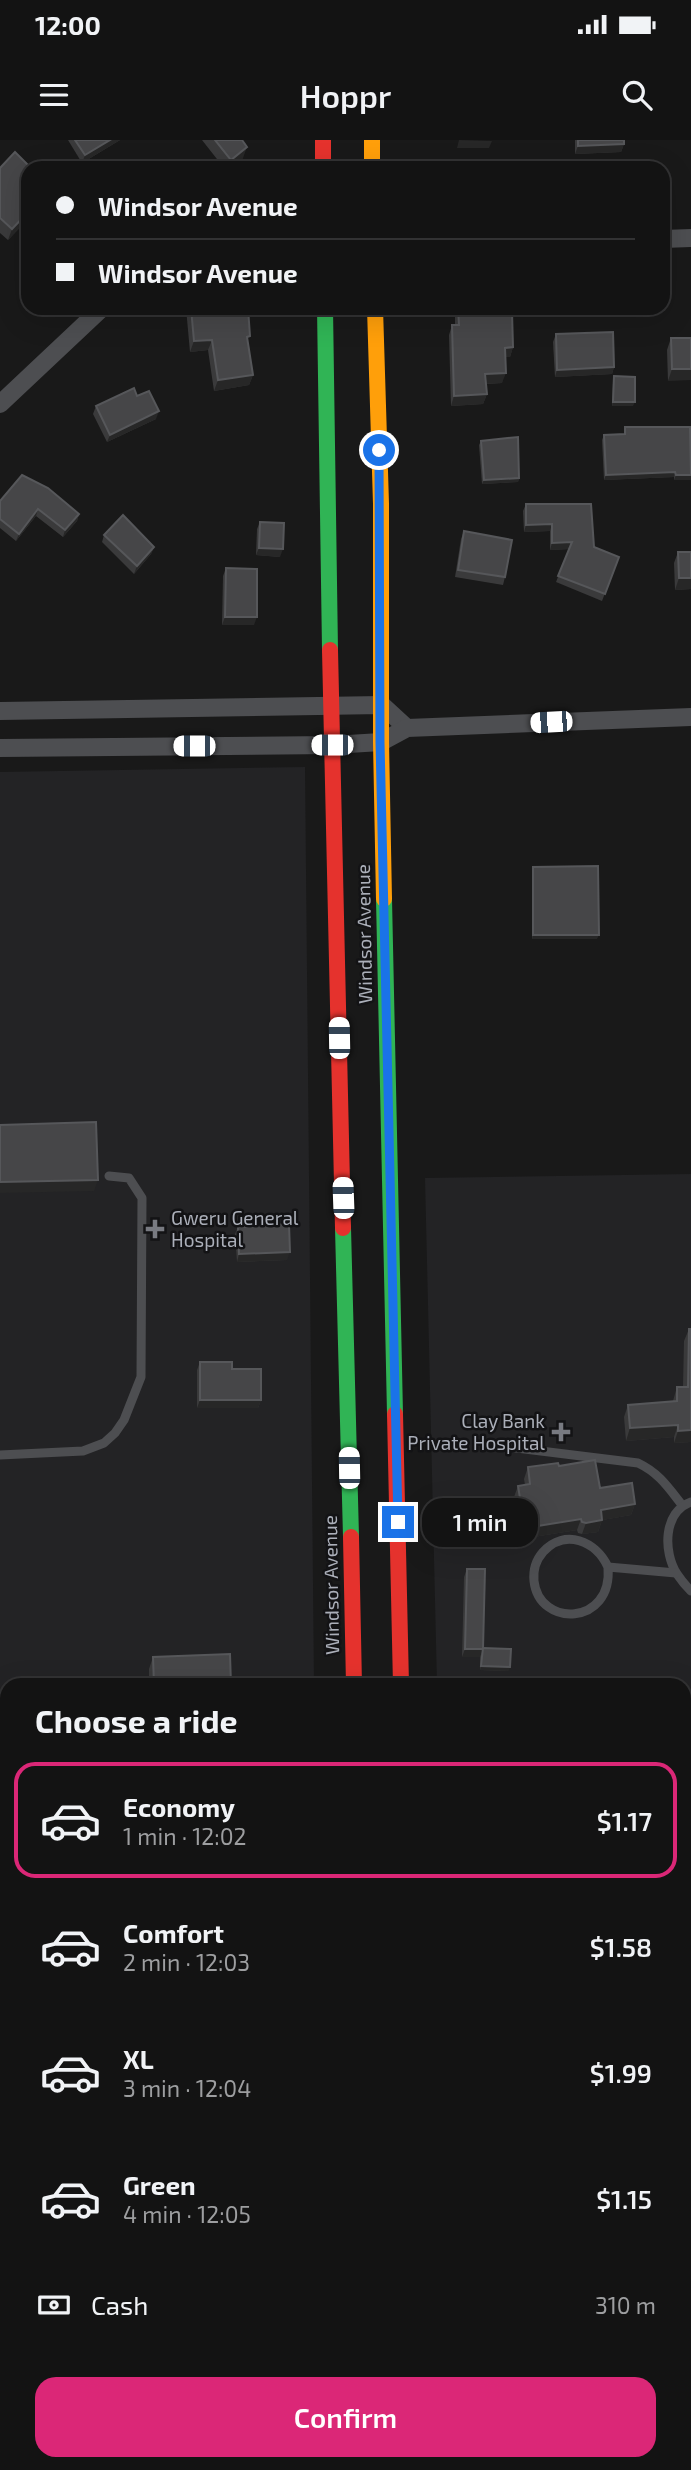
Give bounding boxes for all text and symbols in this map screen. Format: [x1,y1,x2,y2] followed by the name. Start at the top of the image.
[35,9,101,40] text: 12:00
[35,76,73,114] icon: menu
[300,76,391,114] text: Hoppr
[618,76,656,114] icon: search
[98,190,298,221] text: Windsor Avenue
[98,257,298,288] text: Windsor Avenue
[363,434,395,466] route start
[530,710,573,734] car
[312,735,354,756] car
[174,736,216,757] car
[351,864,376,1004] street label: Windsor Avenue
[329,1017,350,1059] car
[332,1177,355,1219] car
[171,1206,299,1251] place label: Gweru General Hospital
[145,1219,165,1239] marker: Gweru General Hospital
[407,1409,545,1454] place label: Clay Bank Private Hospital
[551,1422,571,1442] marker: Clay Bank Private Hospital
[339,1447,360,1489] car
[422,1498,538,1546] callout: 1 min
[382,1506,414,1538] route end
[453,1508,507,1536] text: 1 min
[318,1515,343,1655] street label: Windsor Avenue
[35,1701,238,1739] text: Choose a ride
[39,1789,102,1852] icon: car
[123,1791,235,1822] text: Economy
[597,1805,652,1836] text: $1.17
[123,1822,247,1850] text: 1 min · 12:02
[39,1915,102,1978] icon: car
[123,1917,224,1948] text: Comfort
[590,1931,652,1962] text: $1.58
[123,1948,250,1976] text: 2 min · 12:03
[39,2041,102,2104] icon: car
[123,2043,154,2074] text: XL
[590,2057,652,2088] text: $1.99
[123,2074,251,2102] text: 3 min · 12:04
[39,2167,102,2230] icon: car
[123,2169,196,2200] text: Green
[596,2183,652,2214] text: $1.15
[123,2200,251,2228] text: 4 min · 12:05
[35,2286,73,2324] icon: cash
[91,2289,148,2320] text: Cash
[595,2291,656,2319] text: 310 m
[35,2377,656,2457] button: Confirm

